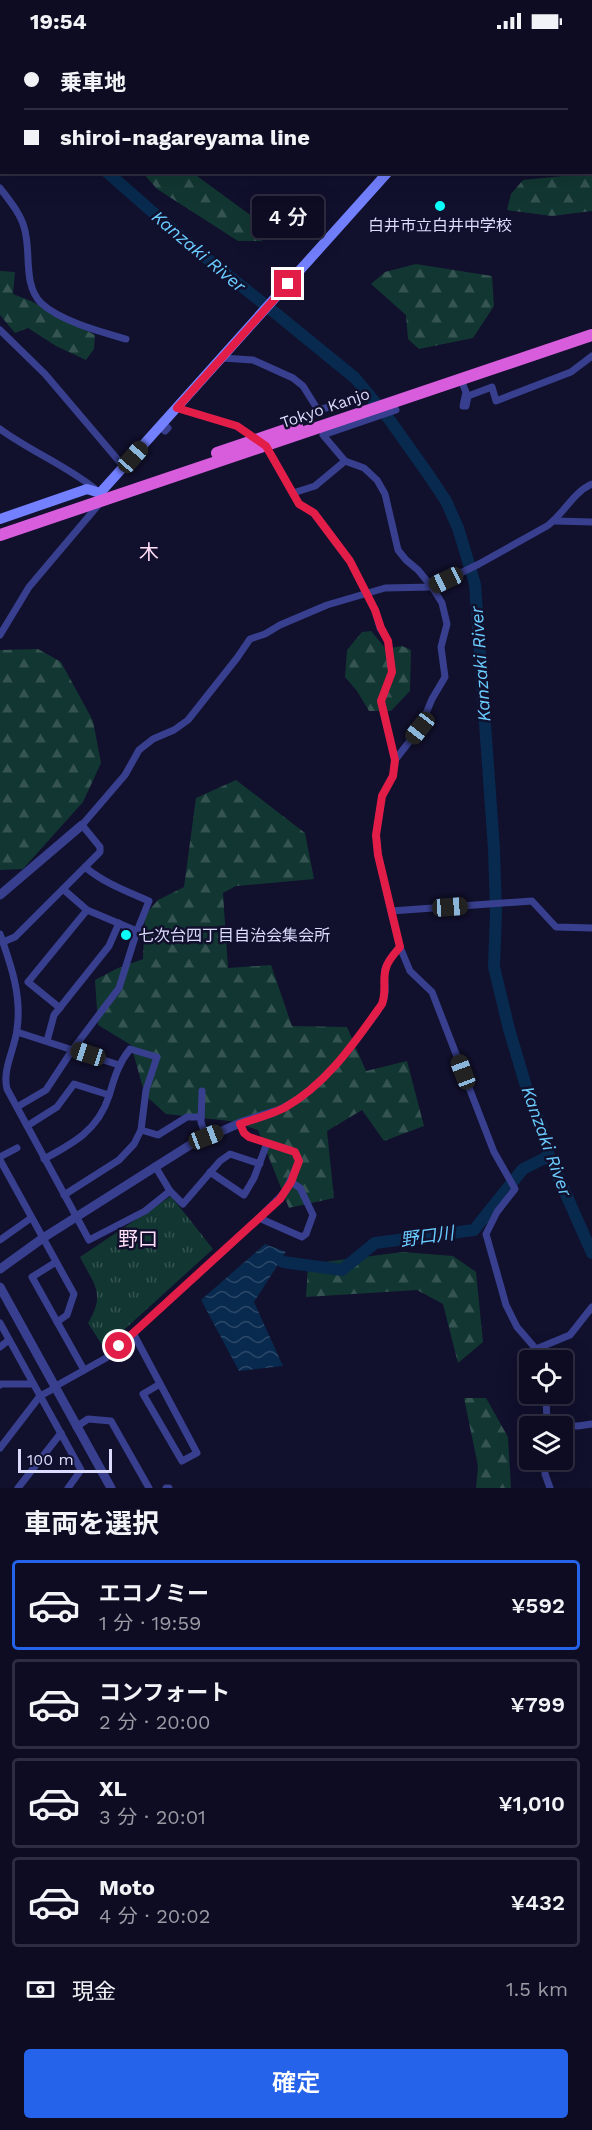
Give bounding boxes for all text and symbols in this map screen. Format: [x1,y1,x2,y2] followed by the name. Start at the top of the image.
[30,9,87,34] text: 19:54
[60,70,126,95] text: 乗車地
[60,125,310,150] text: shiroi-nagareyama line
[252,197,324,239] callout: 4 分
[433,199,447,213] marker: 白井市立白井中学校
[269,205,307,229] text: 4 分
[148,206,251,297] water label: Kanzaki River
[368,216,512,235] place label: 白井市立白井中学校
[274,270,301,297] route end
[278,384,372,432] street label: Tokyo Kanjo
[114,438,152,476] car
[139,540,159,564] district label: 木
[426,564,466,596] car
[465,605,495,722] water label: Kanzaki River
[402,708,438,748] car
[431,897,469,917] car
[138,926,330,945] place label: 七次台四丁目自治会集会所
[119,928,133,942] marker: 七次台四丁目自治会集会所
[68,1040,108,1068] car
[448,1052,478,1092] car
[517,1083,577,1200] water label: Kanzaki River
[186,1122,226,1152] car
[399,1222,457,1250] water label: 野口川
[118,1227,158,1251] district label: 野口
[105,1332,132,1359] route start
[519,1350,573,1470] map controls
[519,1350,573,1404] button: locate
[519,1416,573,1470] button: layers
[18,1446,112,1474] scale bar
[27,1450,74,1469] text: 100 m
[24,1508,159,1540] text: 車両を選択
[27,1578,81,1632] icon: car
[99,1581,209,1606] text: エコノミー
[511,1593,565,1618] text: ¥592
[99,1611,201,1635] text: 1 分 · 19:59
[27,1677,81,1731] icon: car
[99,1680,230,1705] text: コンフォート
[511,1692,565,1717] text: ¥799
[99,1710,211,1734] text: 2 分 · 20:00
[27,1776,81,1830] icon: car
[99,1776,127,1801] text: XL
[499,1791,565,1816] text: ¥1,010
[99,1805,206,1829] text: 3 分 · 20:01
[27,1875,81,1929] icon: car
[99,1875,155,1900] text: Moto
[511,1890,565,1915] text: ¥432
[99,1904,210,1928] text: 4 分 · 20:02
[24,1973,57,2006] icon: cash
[506,1977,568,2001] text: 1.5 km
[72,1979,116,2004] text: 現金
[24,2049,568,2118] button: 確定

